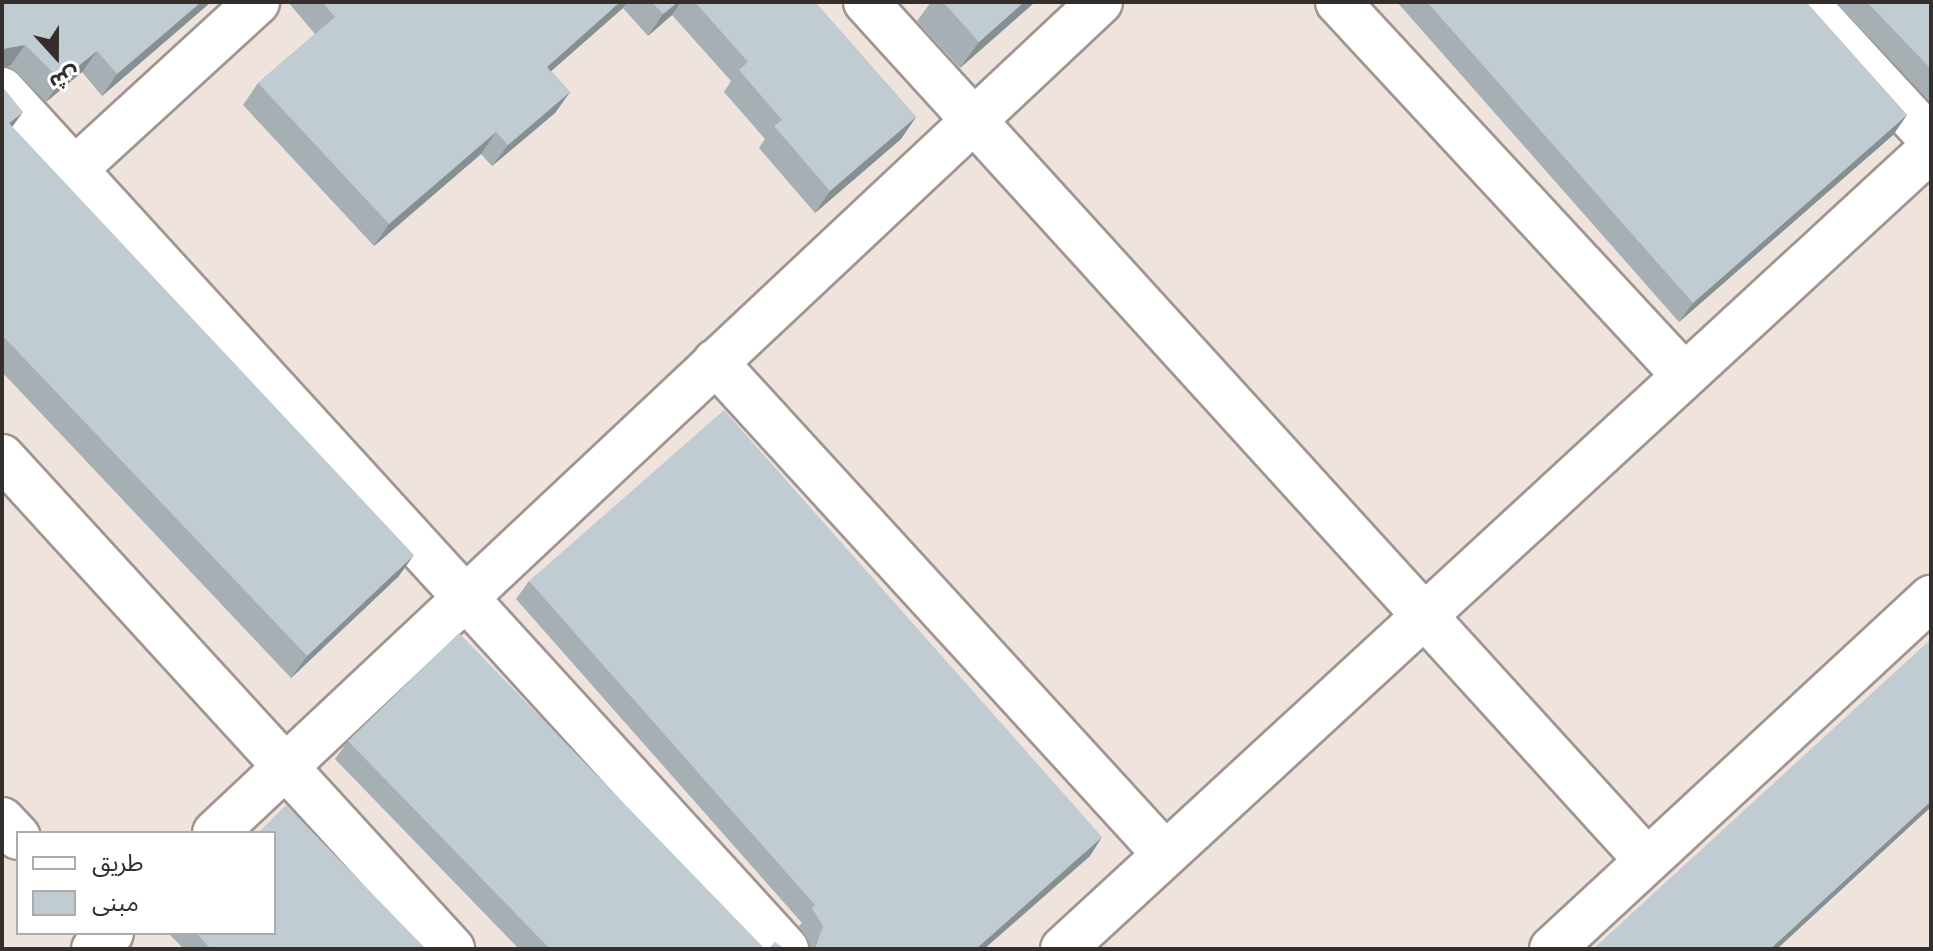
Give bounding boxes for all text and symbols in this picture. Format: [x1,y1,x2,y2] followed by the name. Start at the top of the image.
[16,16,96,96] north arrow
[46,62,83,96] text: ش
[16,831,276,935] legend
[92,849,144,877] text: طريق
[92,889,139,917] text: مبنى

